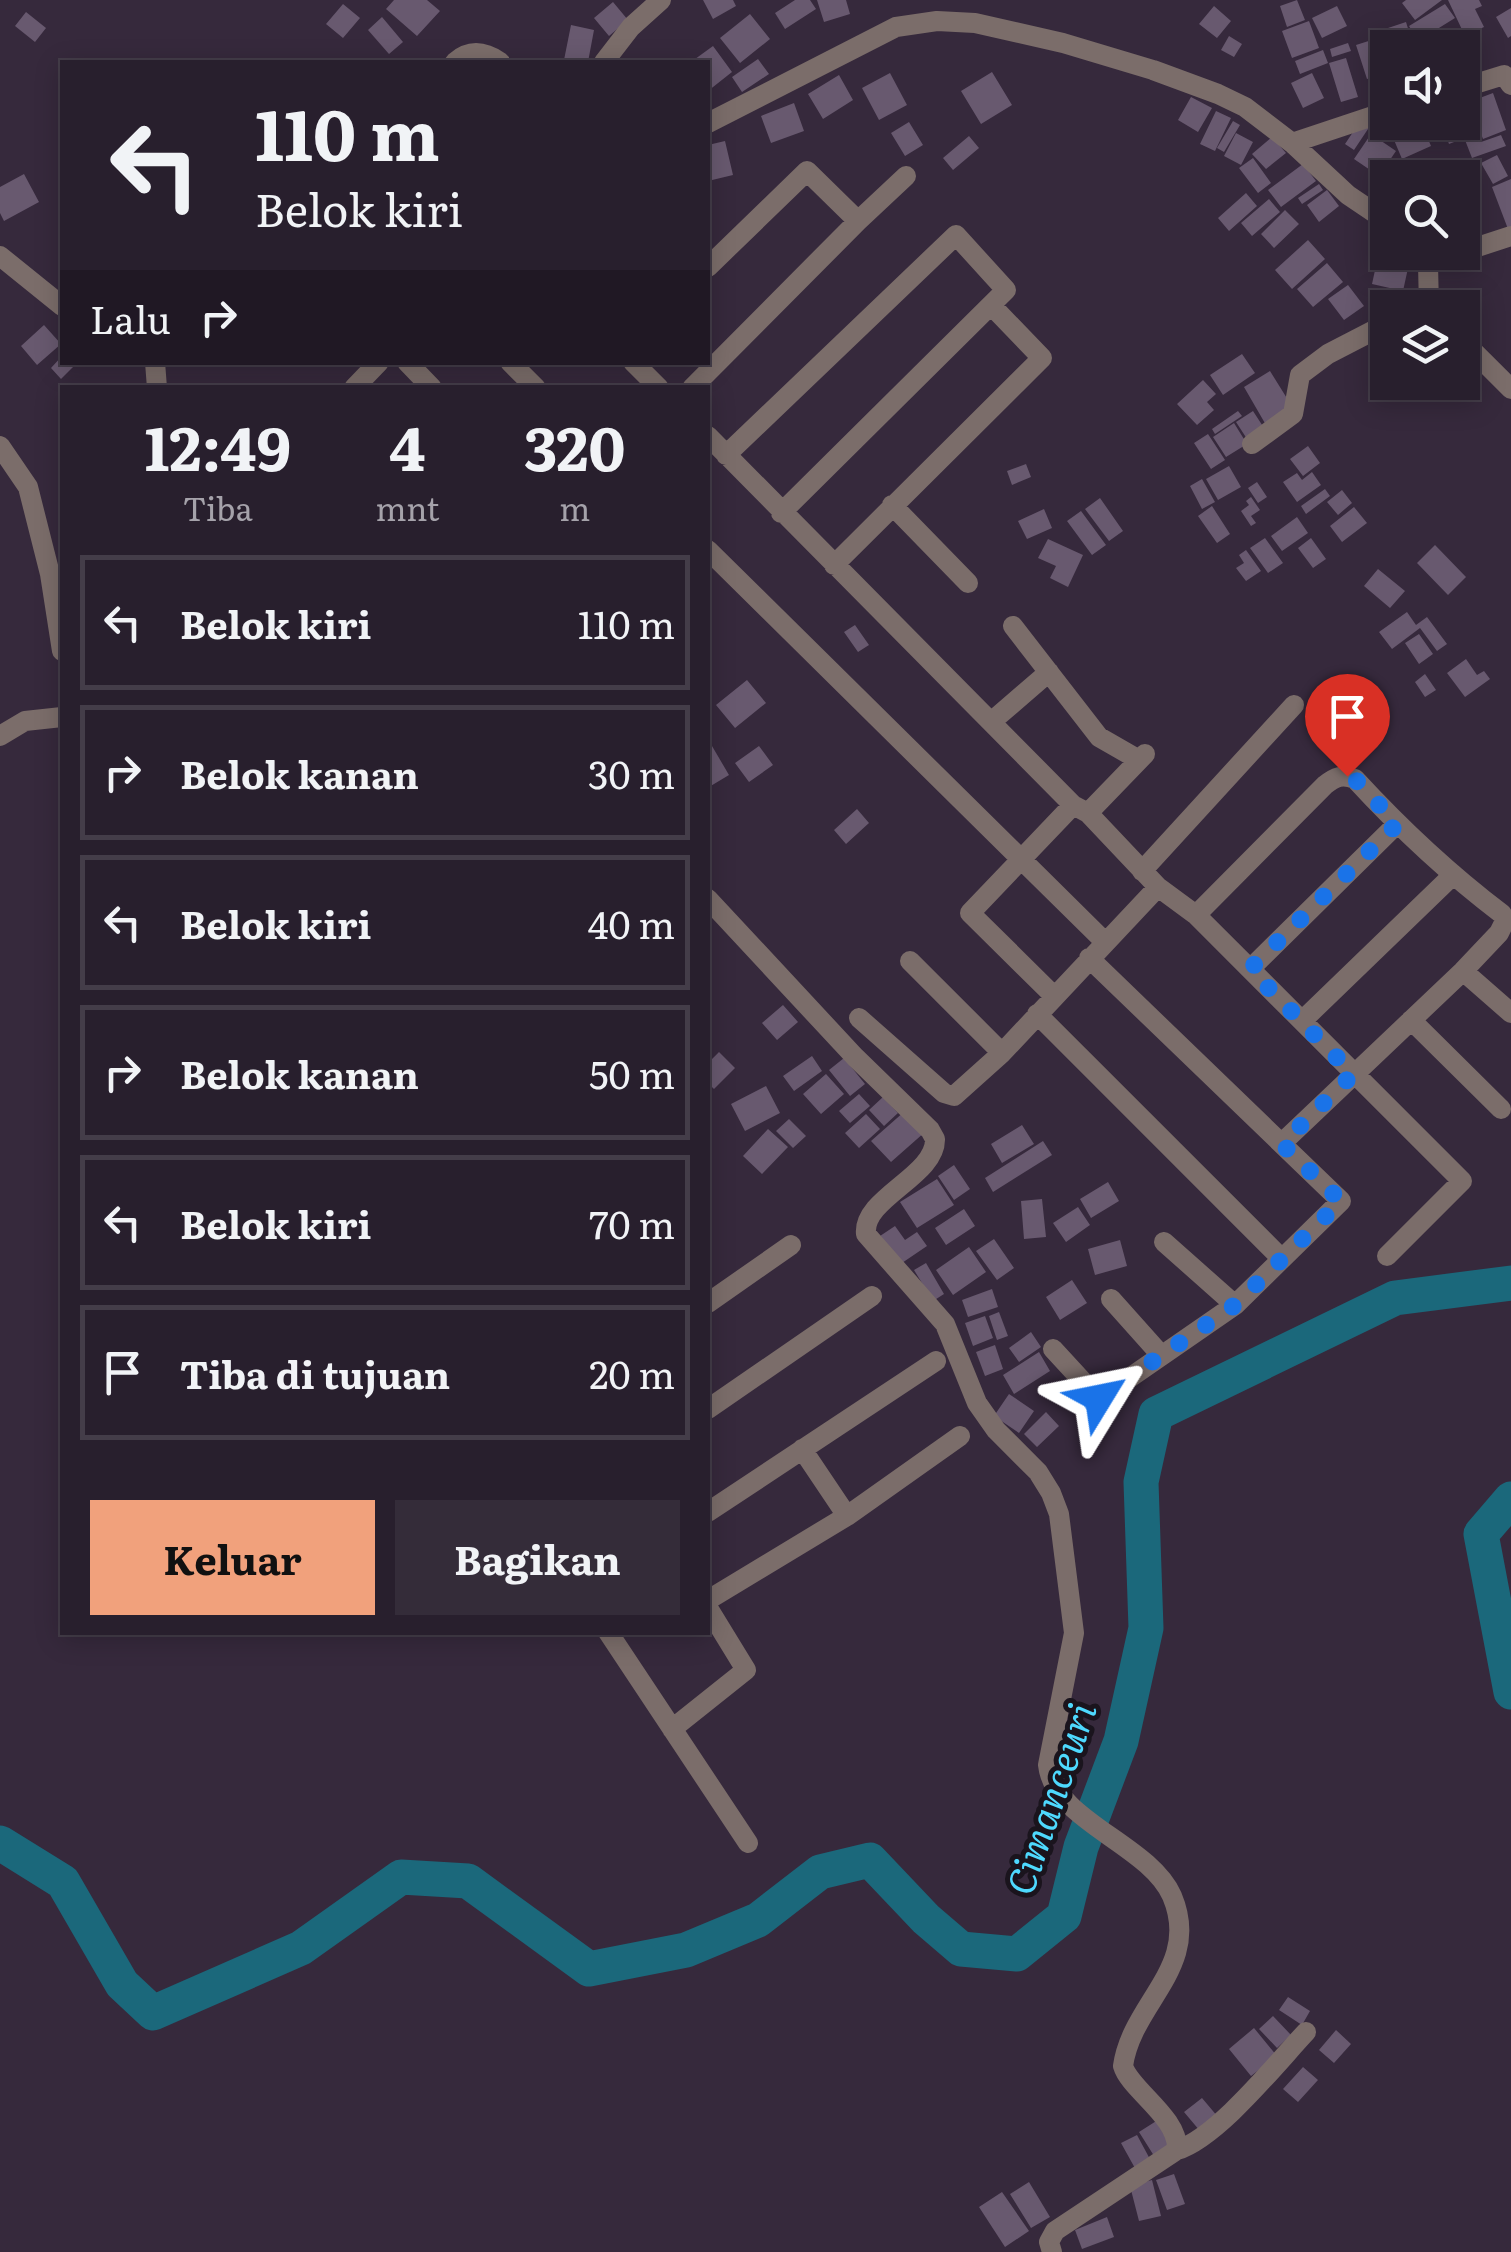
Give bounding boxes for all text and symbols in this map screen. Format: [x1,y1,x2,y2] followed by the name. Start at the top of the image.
[1370,30,1480,400] map controls
[1370,30,1480,140] button: sound
[255,79,440,183] text: 110 m
[90,100,220,230] icon: left
[1370,160,1480,270] button: search
[255,174,463,241] text: Belok kiri
[90,289,171,346] text: Lalu
[191,290,246,345] icon: right
[1370,290,1480,400] button: layers
[145,400,291,489] text: 12:49
[389,400,426,489] text: 4
[524,400,626,489] text: 320
[183,483,253,531] text: Tiba
[376,483,439,531] text: mnt
[559,483,590,531] text: m
[180,594,371,651] text: Belok kiri
[578,594,675,651] text: 110 m
[95,595,150,650] icon: left
[1305,674,1390,777] pin
[1320,689,1375,744] icon: arrive
[180,744,419,801] text: Belok kanan
[588,744,675,801] text: 30 m
[95,745,150,800] icon: right
[180,894,371,951] text: Belok kiri
[588,894,675,951] text: 40 m
[95,895,150,950] icon: left
[180,1044,419,1101] text: Belok kanan
[589,1044,675,1101] text: 50 m
[95,1045,150,1100] icon: right
[180,1194,371,1251] text: Belok kiri
[589,1194,675,1251] text: 70 m
[95,1195,150,1250] icon: left
[180,1344,450,1401] text: Tiba di tujuan
[589,1344,675,1401] text: 20 m
[95,1345,150,1400] icon: arrive
[1047,1346,1151,1450] position arrow
[90,1500,375,1615] button: Keluar
[395,1500,680,1615] button: Bagikan
[989,1693,1108,1902] water label: Cimanceuri

